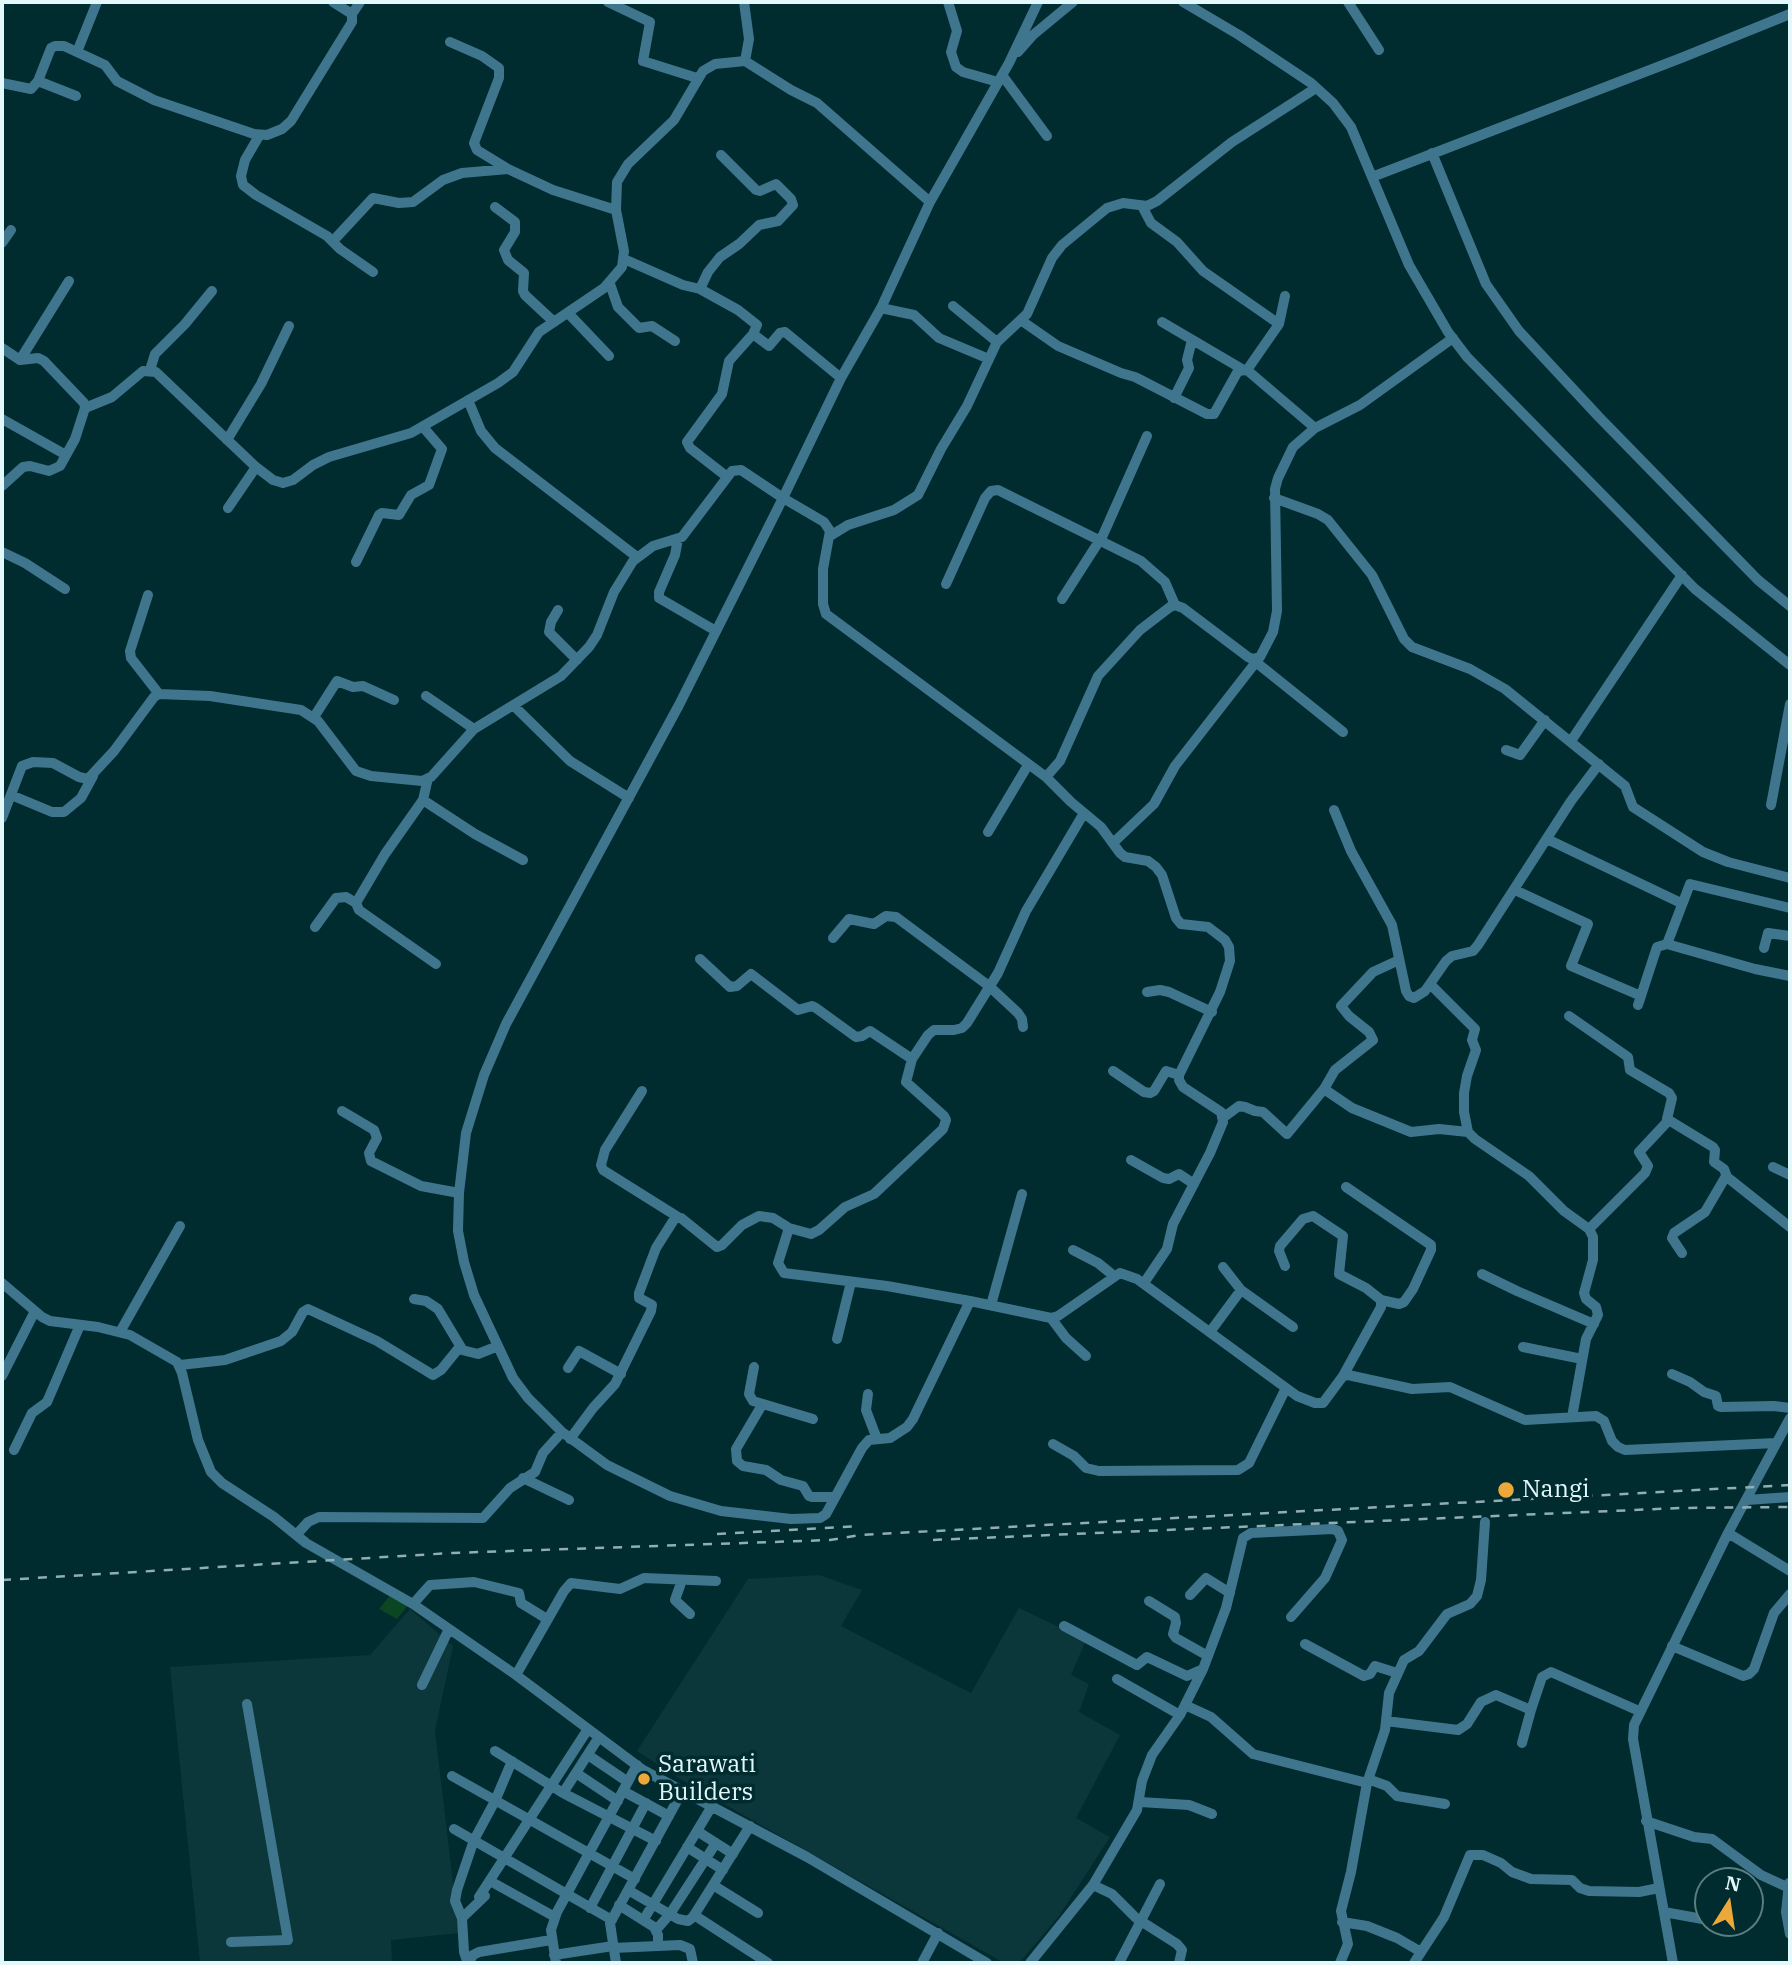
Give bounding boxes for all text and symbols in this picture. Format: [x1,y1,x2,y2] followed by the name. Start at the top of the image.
[1522,1476,1590,1504] place label: Nangi
[1496,1480,1516,1500] marker: Nangi
[658,1751,756,1807] place label: Sarawati Builders
[636,1771,652,1787] marker: Sarawati Builders
[1694,1867,1764,1937] north arrow
[1723,1870,1743,1897] text: N

